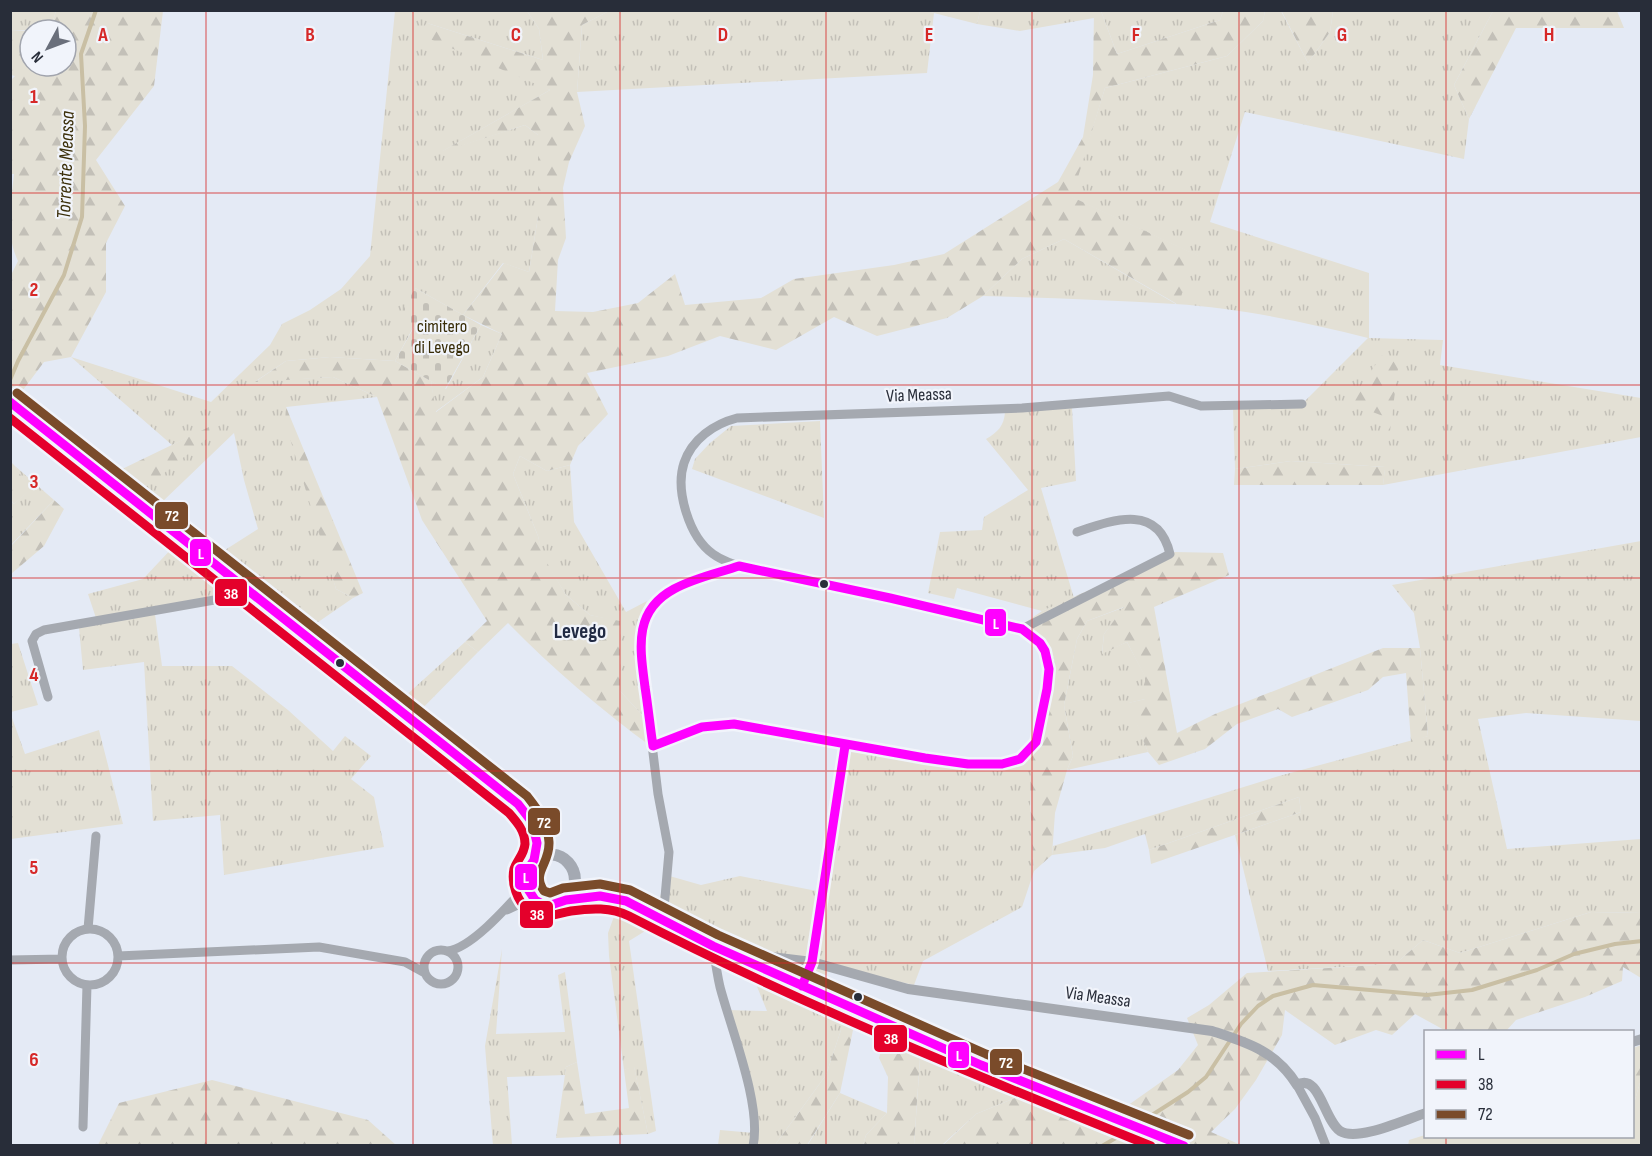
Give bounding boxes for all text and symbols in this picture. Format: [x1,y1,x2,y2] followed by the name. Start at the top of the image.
[18,18,78,78] north arrow
[97,23,108,47] text: A
[305,23,315,47] text: B
[511,23,521,47] text: C
[718,23,728,47] text: D
[925,23,933,47] text: E
[1132,23,1140,47] text: F
[1337,23,1347,47] text: G
[1544,23,1554,47] text: H
[28,47,48,66] text: N
[30,85,38,109] text: 1
[52,110,80,220] water label: Torrente Meassa
[30,278,38,302] text: 2
[414,316,470,358] park label: cimitero di Levego
[886,383,952,407] street label: Via Meassa
[30,470,39,494] text: 3
[154,501,189,530] line badge: 72
[165,507,179,526] text: 72
[189,538,212,567] line badge: L
[198,545,205,564] text: L
[214,578,248,607] line badge: 38
[818,578,830,590] unlabelled marker
[224,585,239,604] text: 38
[984,608,1007,637] line badge: L
[993,615,1000,634] text: L
[554,619,606,644] district label: Levego
[334,657,346,669] unlabelled marker
[29,663,39,687] text: 4
[527,807,561,836] line badge: 72
[537,814,551,833] text: 72
[30,856,39,880] text: 5
[514,863,538,891] line badge: L
[523,869,530,888] text: L
[519,900,554,929] line badge: 38
[530,906,545,925] text: 38
[1064,982,1132,1012] street label: Via Meassa
[852,991,864,1003] unlabelled marker
[873,1024,908,1053] line badge: 38
[884,1030,899,1049] text: 38
[1424,1030,1634,1138] legend
[947,1041,970,1069] line badge: L
[1478,1044,1485,1065] text: L
[956,1047,963,1066] text: L
[29,1048,39,1072] text: 6
[989,1048,1023,1076] line badge: 72
[999,1054,1013,1073] text: 72
[1478,1074,1494,1095] text: 38
[1478,1104,1493,1125] text: 72

